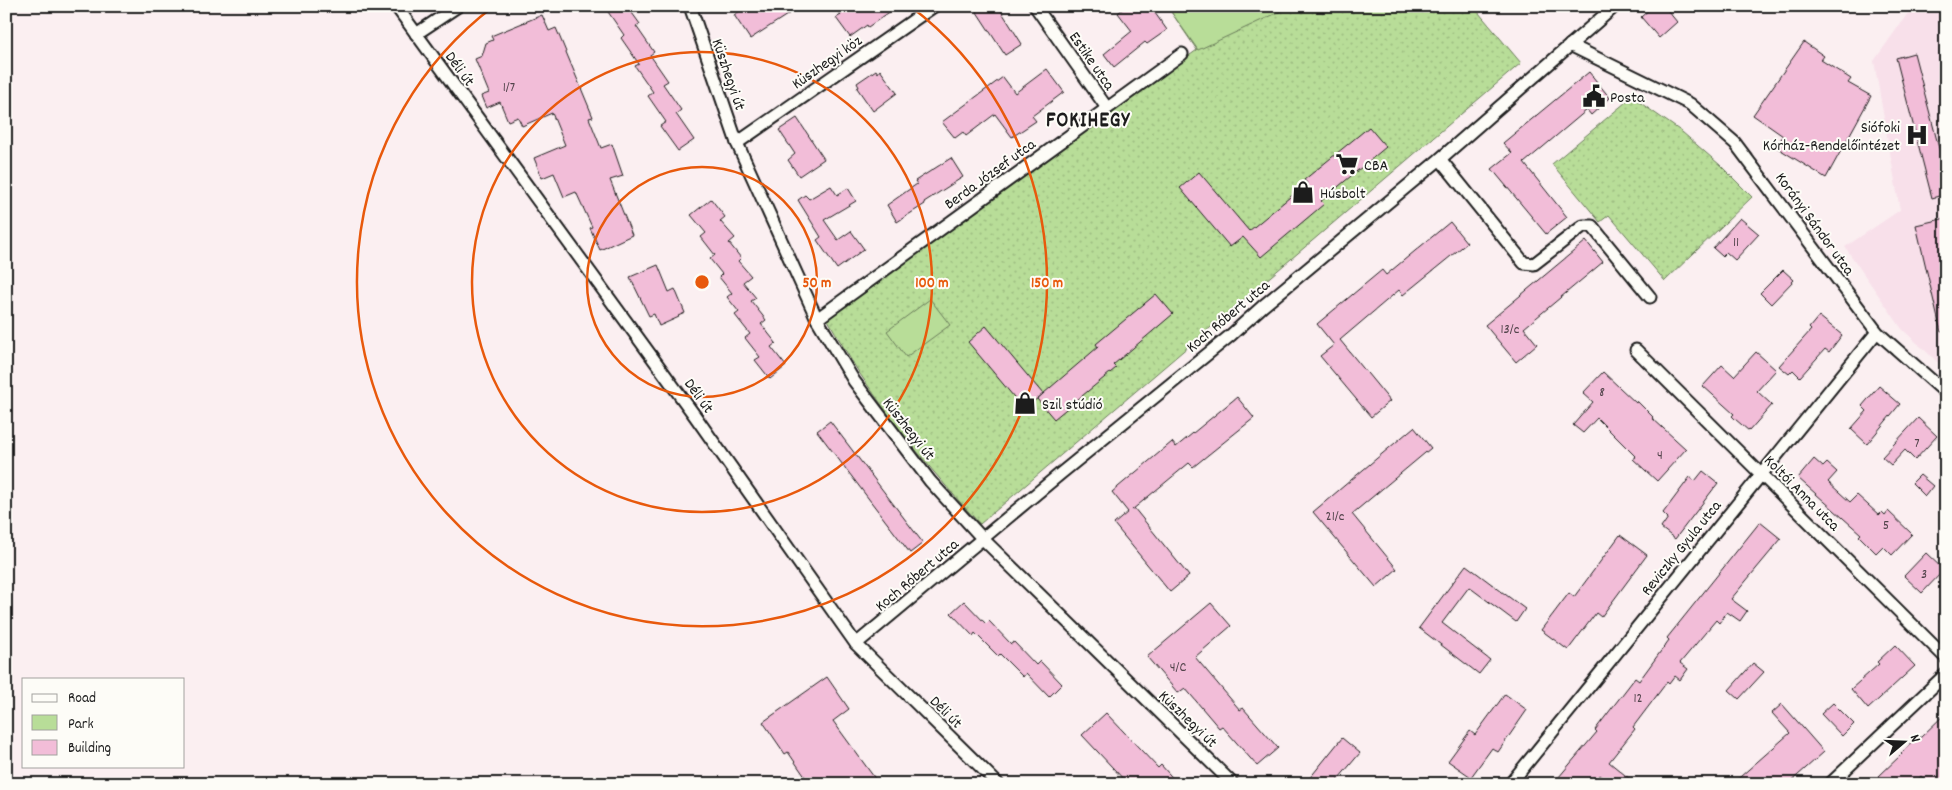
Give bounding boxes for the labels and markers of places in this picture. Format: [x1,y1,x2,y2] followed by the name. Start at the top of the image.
[1581,83,1607,109] public building icon: Posta
[1610,87,1645,110] place label: Posta
[1763,117,1900,158] place label: Siófoki Kórház-Rendelőintézet
[1904,122,1930,148] hospital icon: Siófoki Kórház-Rendelőintézet
[1334,151,1360,177] supermarket icon: CBA
[1364,155,1388,178] place label: CBA
[1290,179,1316,205] shop icon: Húsbolt
[1320,183,1366,206] place label: Húsbolt
[693,273,711,291] centre of rings
[1012,390,1038,416] shop icon: Szil stúdió
[1042,394,1103,417] place label: Szil stúdió

